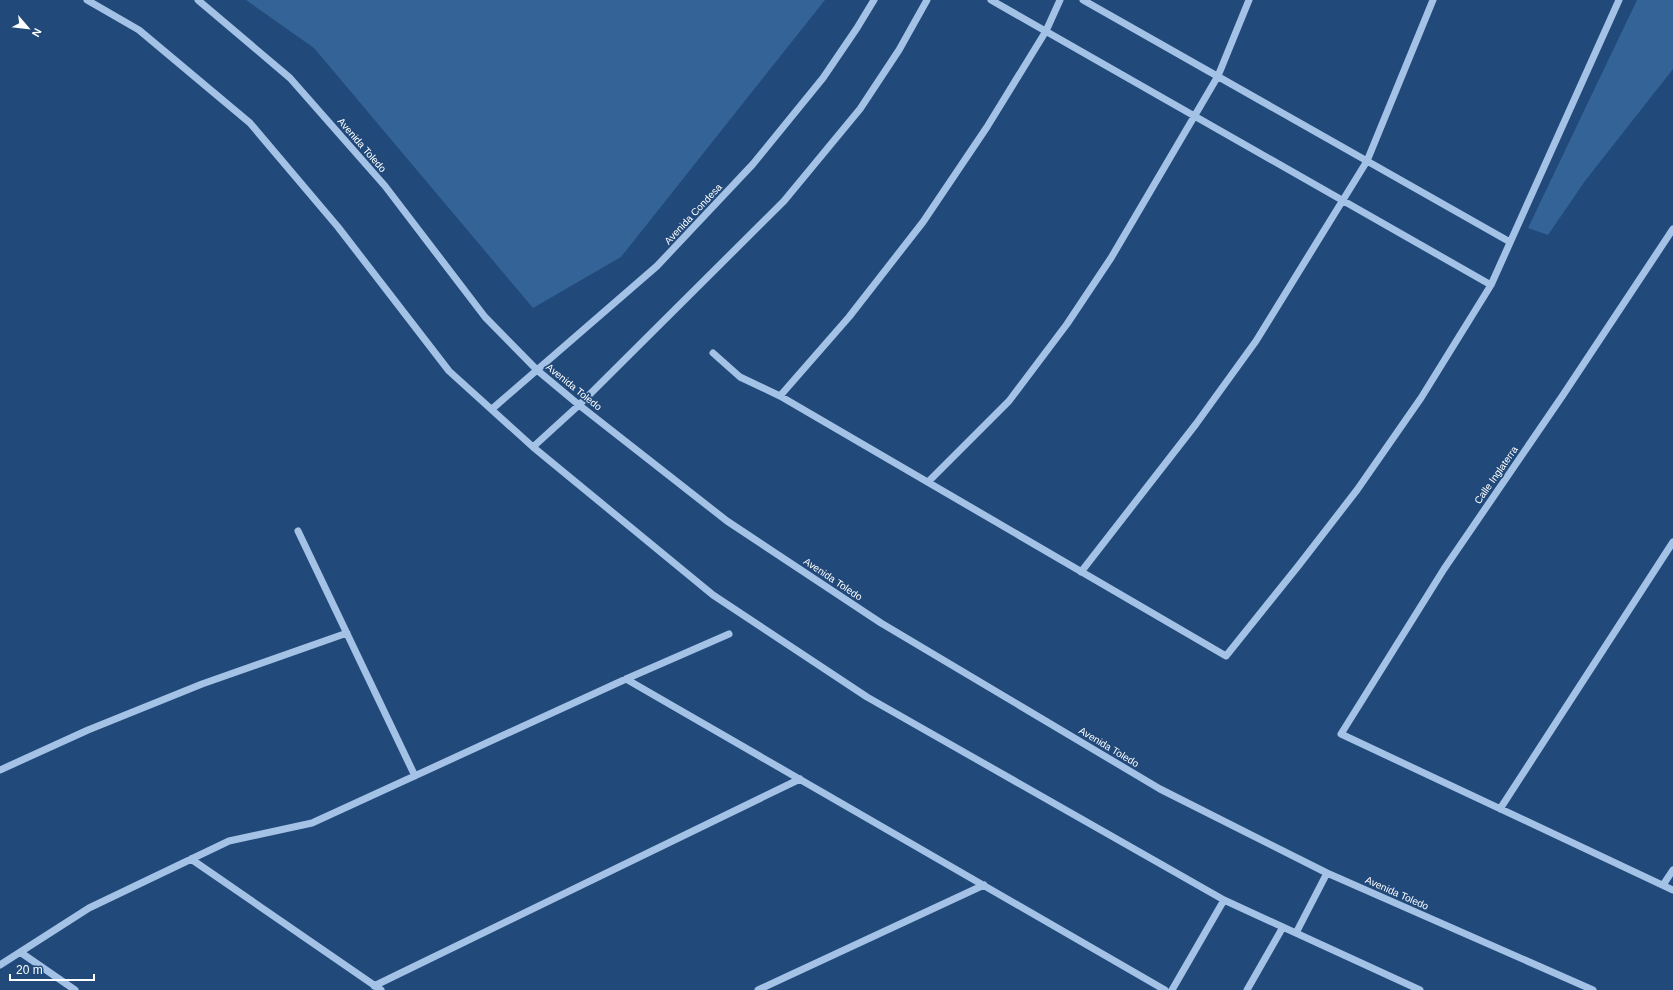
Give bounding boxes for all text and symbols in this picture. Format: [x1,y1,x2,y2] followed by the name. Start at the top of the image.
[8,8,48,48] north arrow
[30,26,44,39] text: N
[336,116,389,175] street label: Avenida Toledo
[662,181,724,247] street label: Avenida Condesa
[544,361,604,413] street label: Avenida Toledo
[1472,444,1520,506] street label: Calle Inglaterra
[802,555,865,603] street label: Avenida Toledo
[1077,725,1141,769] street label: Avenida Toledo
[1364,874,1431,912] street label: Avenida Toledo
[10,956,94,982] scale bar
[16,963,43,977] text: 20 m

